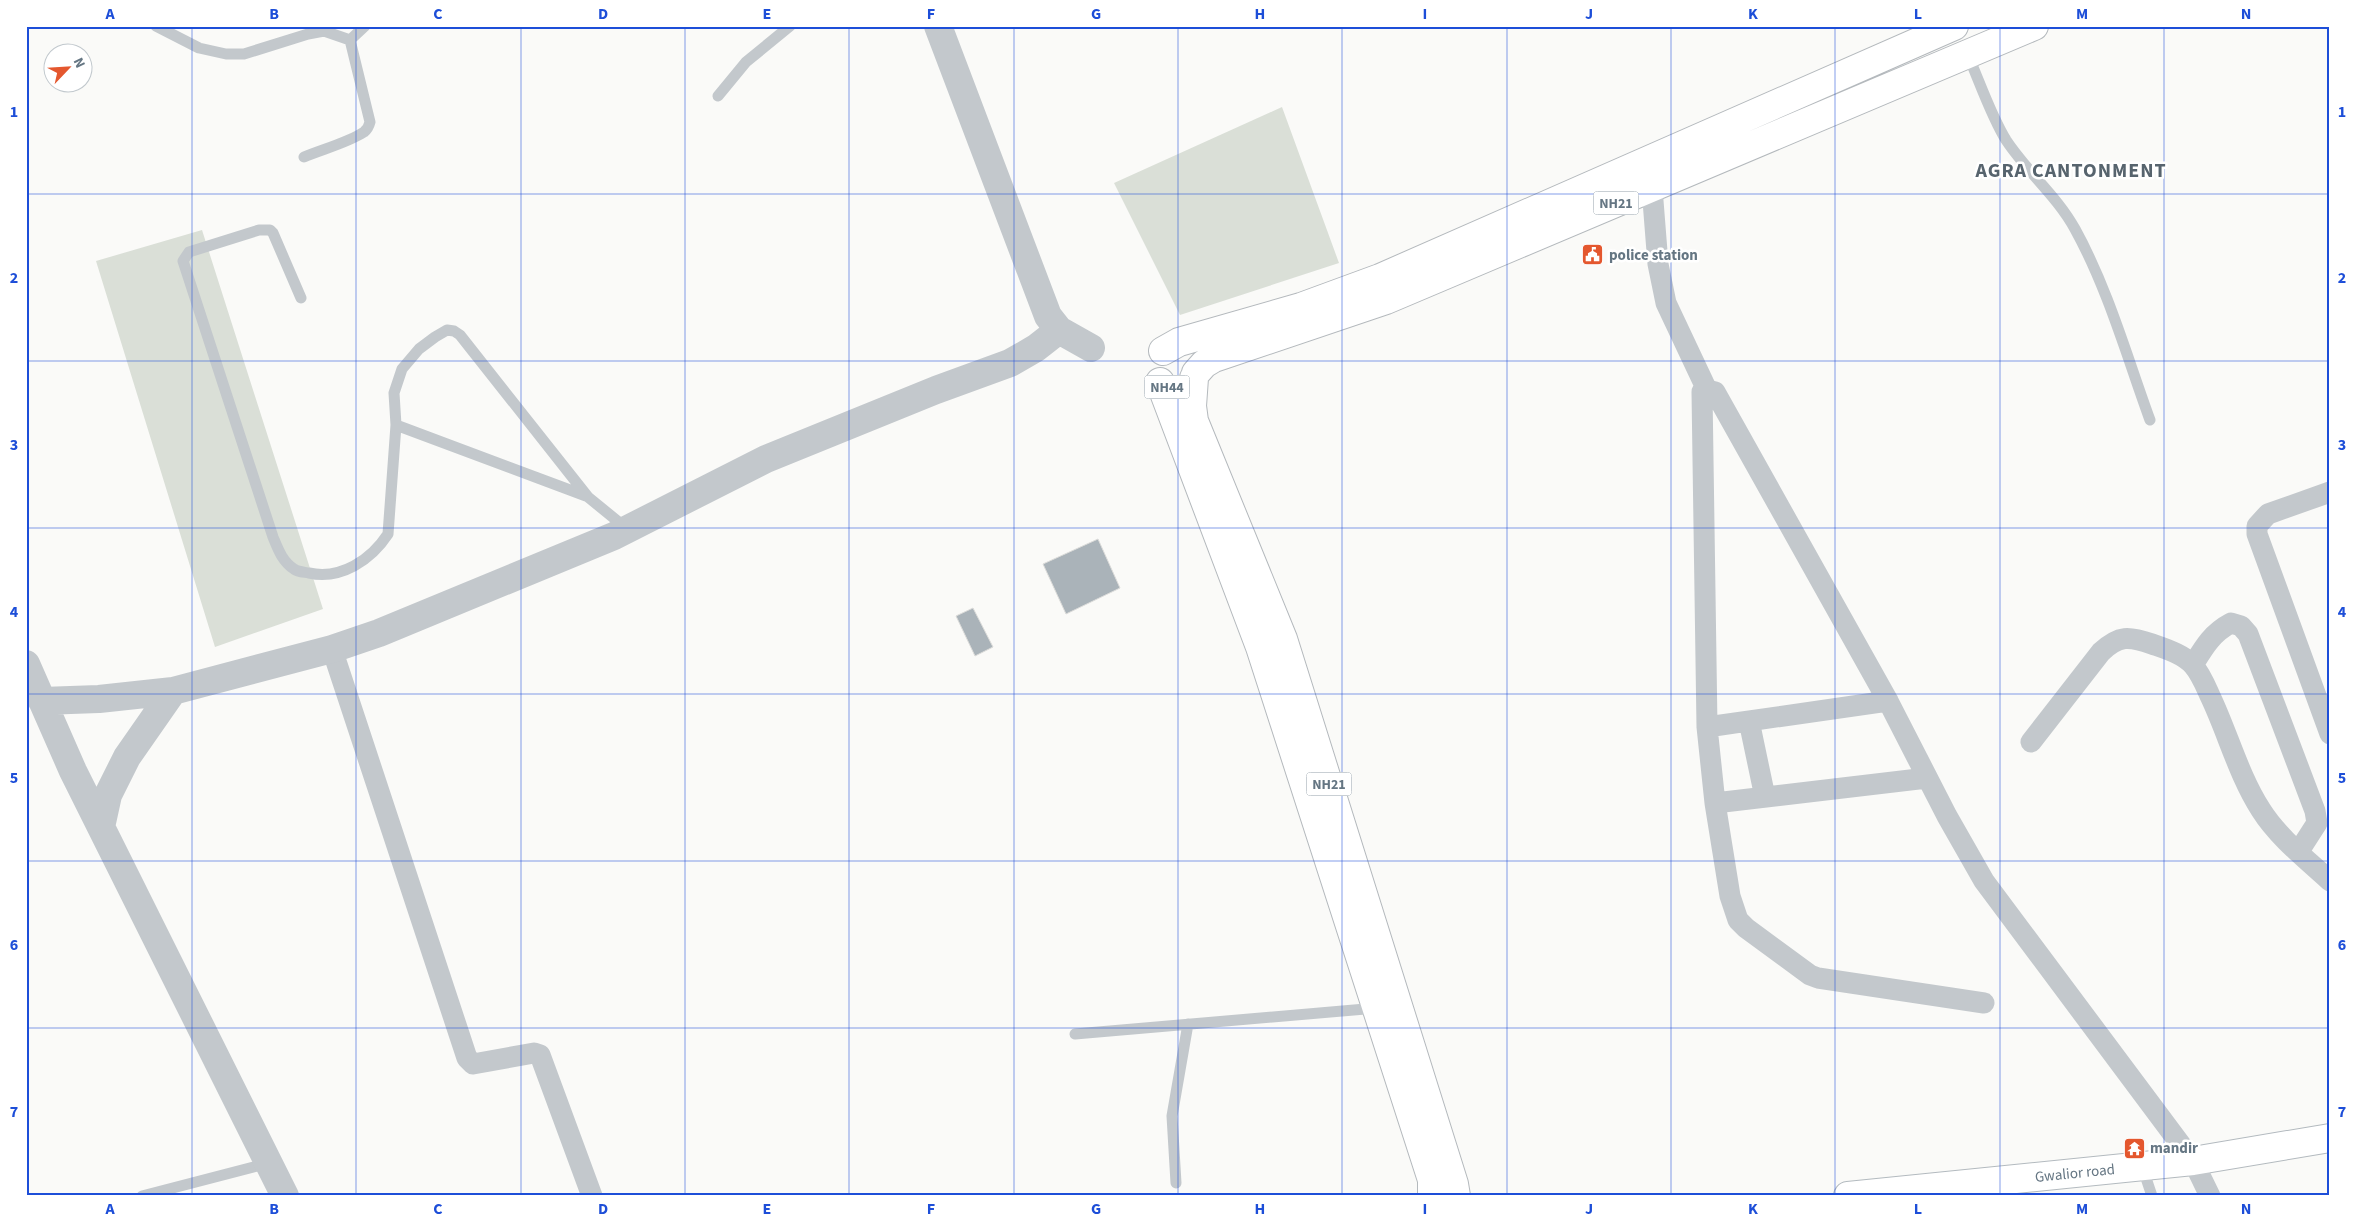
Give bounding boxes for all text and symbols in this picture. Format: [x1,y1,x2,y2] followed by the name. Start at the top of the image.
[104,3,115,25] text: A
[269,3,279,25] text: B
[433,3,443,25] text: C
[598,3,608,25] text: D
[763,3,771,25] text: E
[927,3,935,25] text: F
[1091,3,1101,25] text: G
[1255,3,1265,25] text: H
[1423,3,1427,25] text: I
[1585,3,1593,25] text: J
[1748,3,1758,25] text: K
[1914,3,1922,25] text: L
[2076,3,2088,25] text: M
[2241,3,2251,25] text: N
[42,42,92,92] north arrow
[68,54,90,71] text: N
[10,101,18,123] text: 1
[2338,101,2346,123] text: 1
[1974,157,2167,185] district label: AGRA CANTONMENT
[1594,192,1638,214] road number: NH21
[1581,243,1605,267] public building icon: police station
[1609,245,1698,266] place label: police station
[10,267,18,289] text: 2
[2338,267,2346,289] text: 2
[1144,376,1190,398] road number: NH44
[10,434,18,456] text: 3
[2338,434,2346,456] text: 3
[10,601,19,623] text: 4
[2338,601,2347,623] text: 4
[10,767,18,789] text: 5
[2338,767,2346,789] text: 5
[1306,772,1352,796] road number: NH21
[10,934,18,956] text: 6
[2338,934,2346,956] text: 6
[10,1101,18,1123] text: 7
[2338,1101,2346,1123] text: 7
[2122,1136,2146,1160] temple icon: mandir
[2150,1138,2198,1159] place label: mandir
[2034,1159,2116,1188] street label: Gwalior road
[104,1198,115,1220] text: A
[269,1198,279,1220] text: B
[433,1198,443,1220] text: C
[598,1198,608,1220] text: D
[763,1198,771,1220] text: E
[927,1198,935,1220] text: F
[1091,1198,1101,1220] text: G
[1255,1198,1265,1220] text: H
[1423,1198,1427,1220] text: I
[1585,1198,1593,1220] text: J
[1748,1198,1758,1220] text: K
[1914,1198,1922,1220] text: L
[2076,1198,2088,1220] text: M
[2241,1198,2251,1220] text: N

